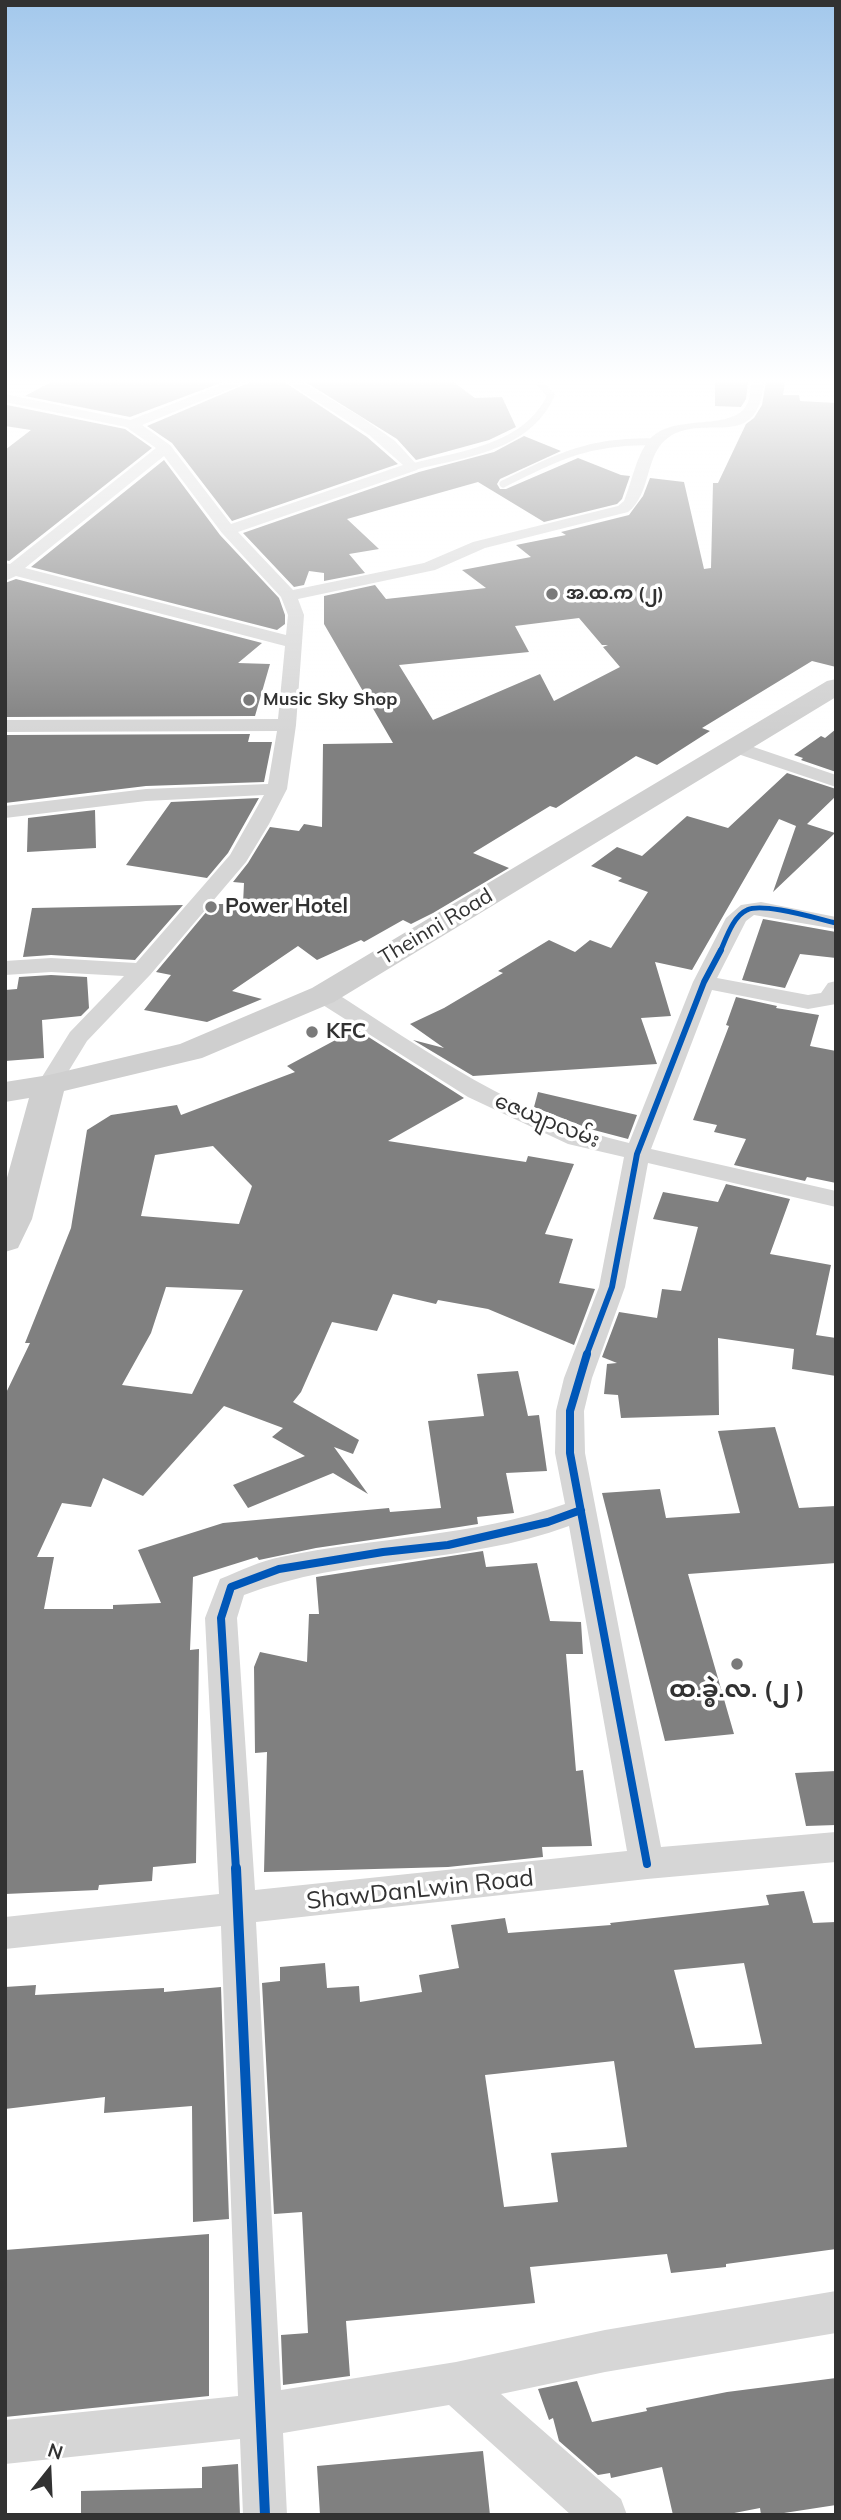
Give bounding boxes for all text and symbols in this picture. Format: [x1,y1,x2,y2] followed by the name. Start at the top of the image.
[566,583,664,605] place label: အ.ထ.က (၂)
[544,586,560,602] marker: အ.ထ.က (၂)
[263,689,397,711] place label: Music Sky Shop
[241,692,257,708] marker: Music Sky Shop
[375,883,497,971] street label: Theinni Road
[225,894,348,920] place label: Power Hotel
[203,899,219,915] marker: Power Hotel
[326,1019,366,1045] place label: KFC
[304,1024,320,1040] marker: KFC
[491,1089,603,1153] street label: ဇေယျာလမ်း
[729,1656,745,1672] marker: ထ.ခွဲ.လ. (၂ )
[669,1676,805,1704] place label: ထ.ခွဲ.လ. (၂ )
[305,1864,535,1916] street label: ShawDanLwin Road
[14,2436,84,2506] north arrow
[45,2437,66,2465] text: N

